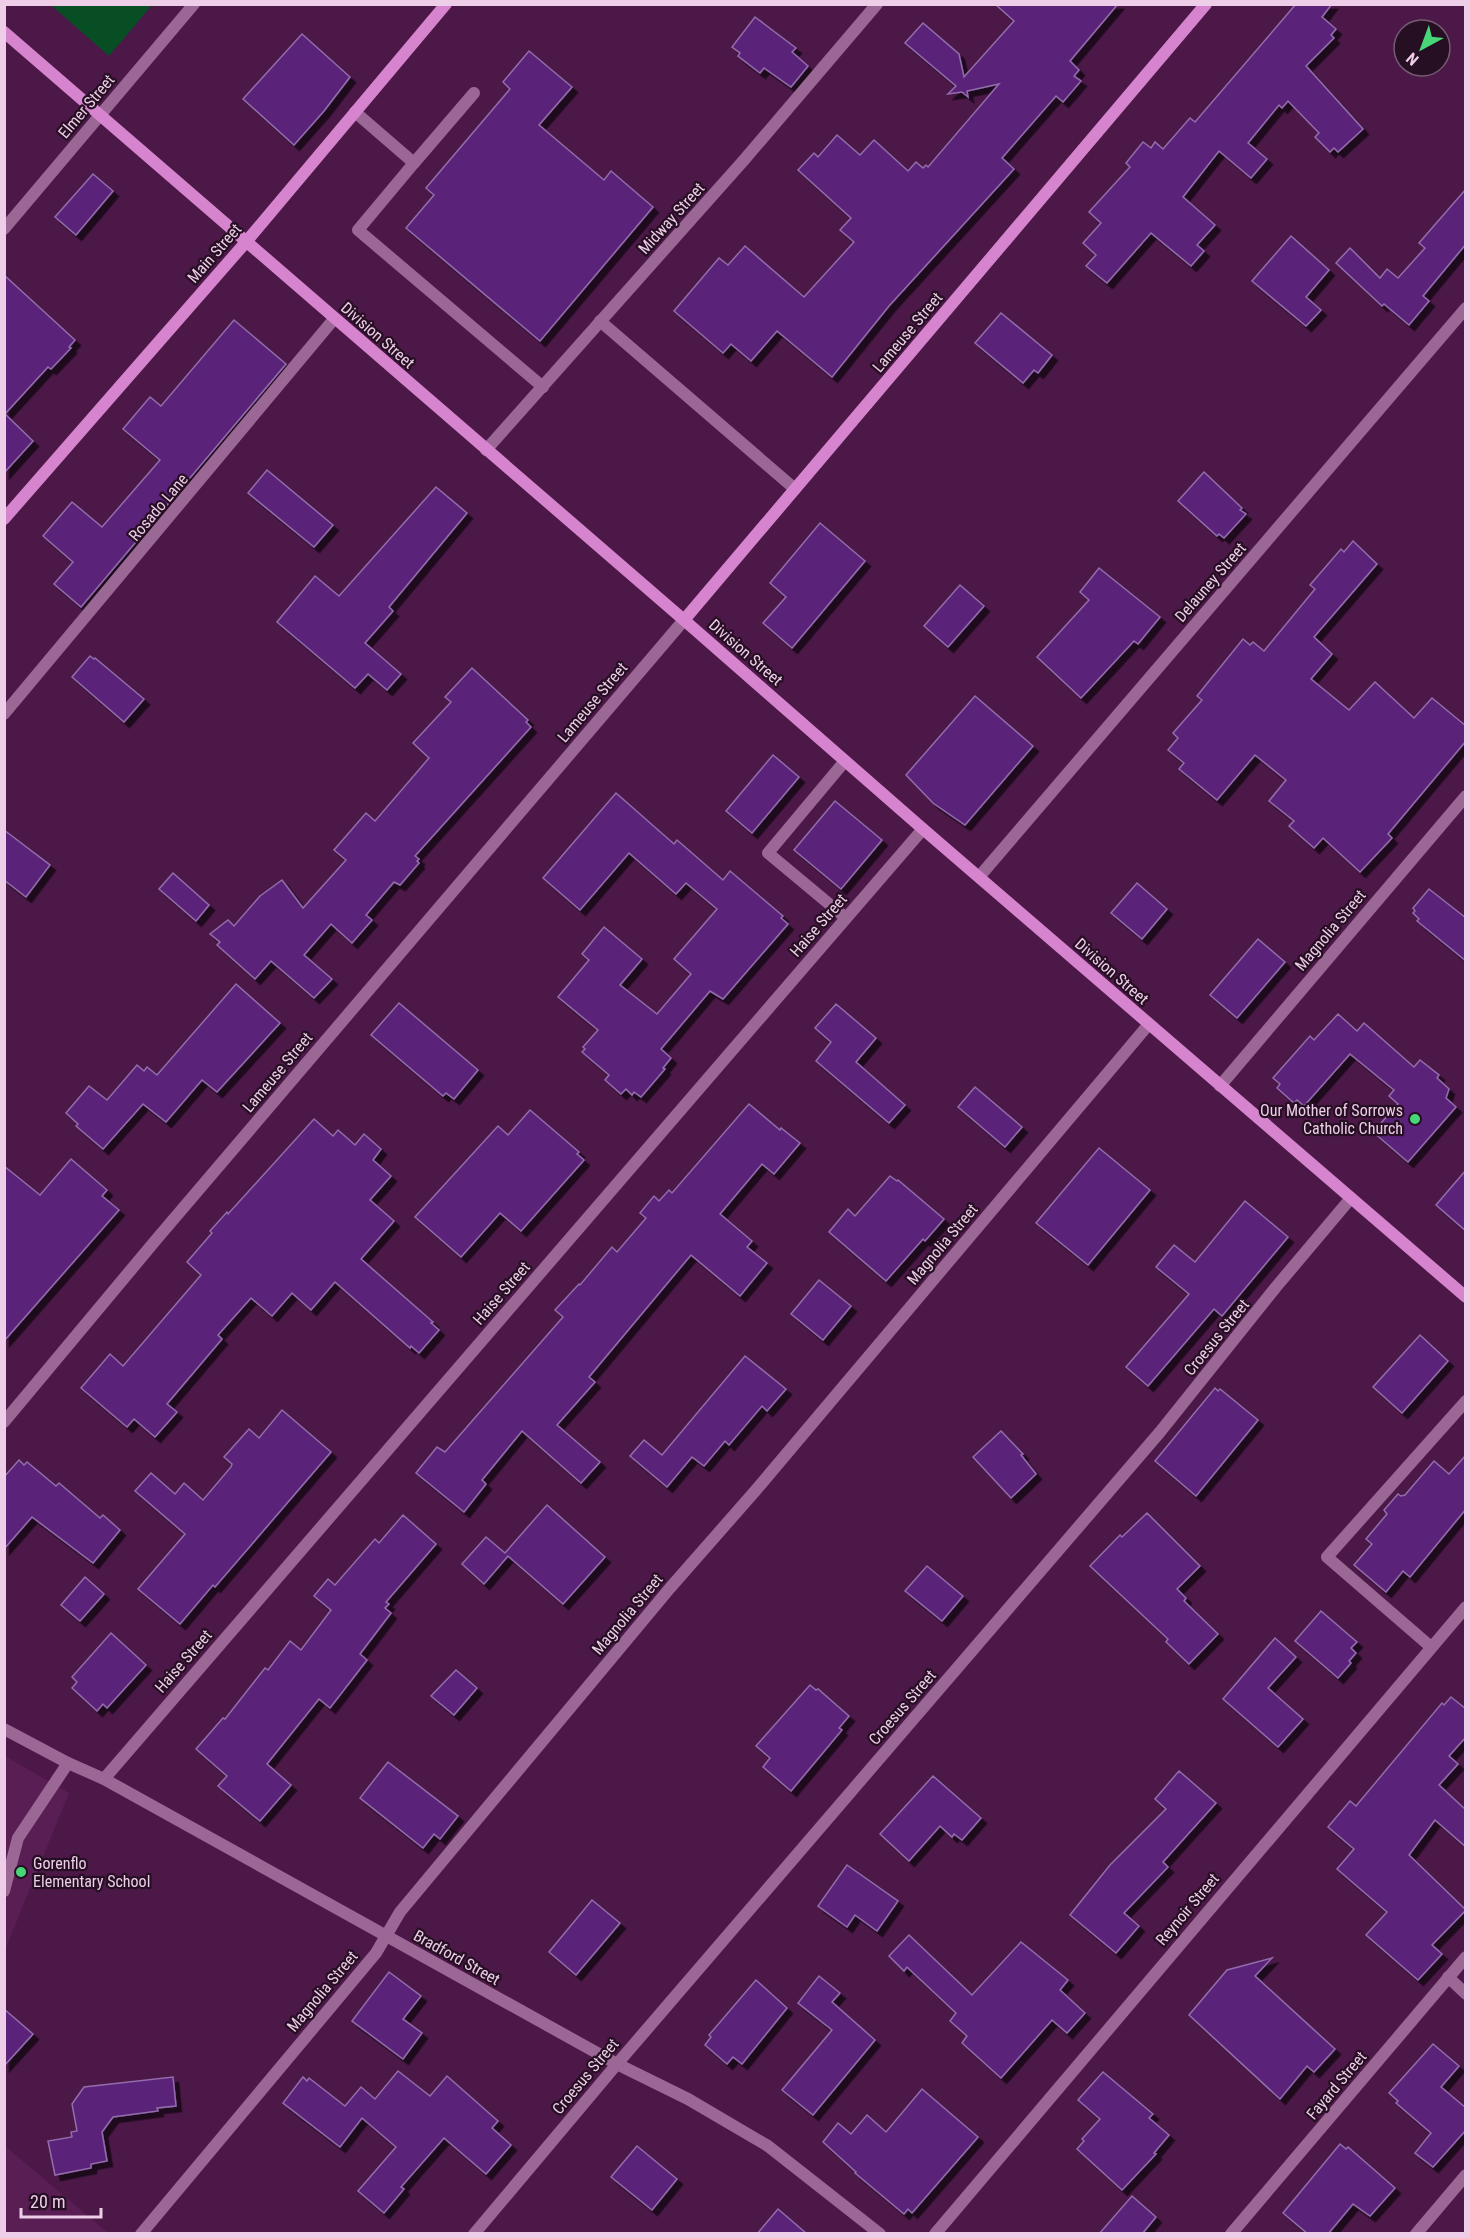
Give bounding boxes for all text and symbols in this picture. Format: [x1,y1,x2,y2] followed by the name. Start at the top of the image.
[1392,18,1452,78] north arrow
[1403,49,1422,69] text: N
[54,70,119,142] street label: Elmer Street
[634,179,709,258] street label: Midway Street
[183,220,245,287] street label: Main Street
[868,288,946,376] street label: Lameuse Street
[337,298,419,373] street label: Division Street
[125,470,192,545] street label: Rosado Lane
[1171,539,1250,626] street label: Delauney Street
[705,615,787,690] street label: Division Street
[553,658,631,746] street label: Lameuse Street
[1291,886,1370,975] street label: Magnolia Street
[786,890,851,961] street label: Haise Street
[1071,934,1153,1009] street label: Division Street
[238,1028,316,1116] street label: Lameuse Street
[1260,1101,1403,1138] place label: Our Mother of Sorrows Catholic Church
[1408,1112,1422,1126] marker: Our Mother of Sorrows Catholic Church
[903,1200,982,1289] street label: Magnolia Street
[469,1258,534,1329] street label: Haise Street
[1180,1295,1253,1379] street label: Croesus Street
[588,1570,667,1659] street label: Magnolia Street
[151,1626,216,1697] street label: Haise Street
[865,1666,940,1749] street label: Croesus Street
[33,1854,150,1891] place label: Gorenflo Elementary School
[14,1865,28,1879] marker: Gorenflo Elementary School
[1152,1869,1223,1949] street label: Reynoir Street
[410,1926,503,1989] street label: Bradford Street
[283,1947,362,2036] street label: Magnolia Street
[548,2034,623,2118] street label: Croesus Street
[1302,2047,1371,2123] street label: Fayard Street
[21,2181,100,2219] scale bar
[30,2191,65,2212] text: 20 m

